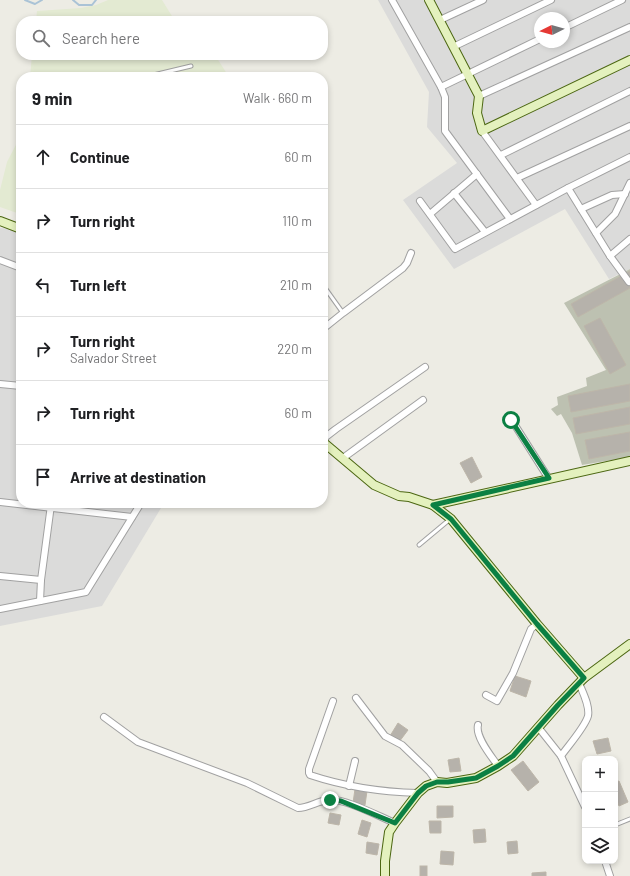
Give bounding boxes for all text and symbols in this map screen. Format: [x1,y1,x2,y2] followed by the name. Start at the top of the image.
[534,12,570,48] north arrow
[16,16,328,60] search box
[30,27,52,49] icon: search
[62,29,140,47] text: Search here
[32,88,72,108] text: 9 min
[243,90,312,106] text: Walk · 660 m
[32,146,54,168] icon: ahead
[70,148,130,166] text: Continue
[285,149,312,165] text: 60 m
[32,210,54,232] icon: right
[70,212,135,230] text: Turn right
[282,213,312,229] text: 110 m
[32,274,54,296] icon: left
[70,276,126,294] text: Turn left
[280,277,312,293] text: 210 m
[70,332,135,350] text: Turn right
[32,338,54,360] icon: right
[277,341,312,357] text: 220 m
[70,350,157,366] text: Salvador Street
[32,402,54,424] icon: right
[70,404,135,422] text: Turn right
[285,405,312,421] text: 60 m
[502,411,520,429] route start
[32,466,54,488] icon: arrive
[70,468,206,486] text: Arrive at destination
[582,756,618,864] map controls
[582,756,618,792] button: +
[321,791,339,809] route end
[582,792,618,828] button: −
[582,828,618,864] button: layers

